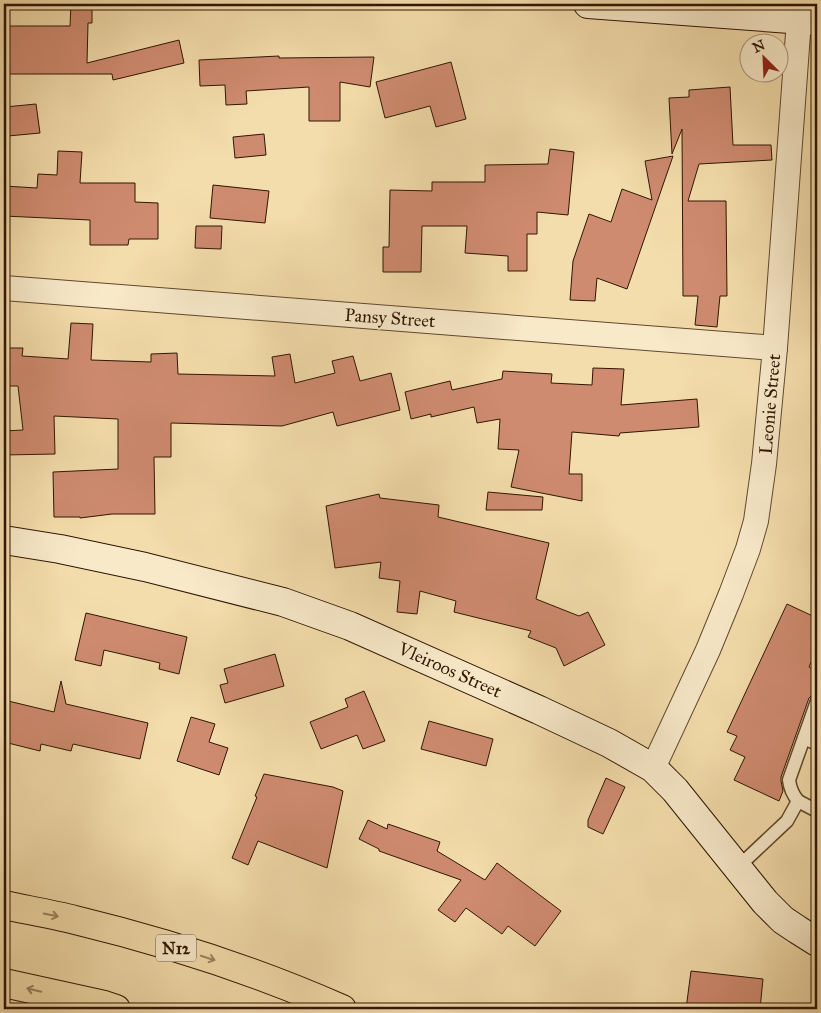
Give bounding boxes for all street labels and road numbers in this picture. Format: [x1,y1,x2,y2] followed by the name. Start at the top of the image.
[344,304,437,332] street label: Pansy Street
[755,352,785,455] street label: Leonie Street
[394,637,506,703] street label: Vleiroos Street
[156,934,196,961] road number: N12

